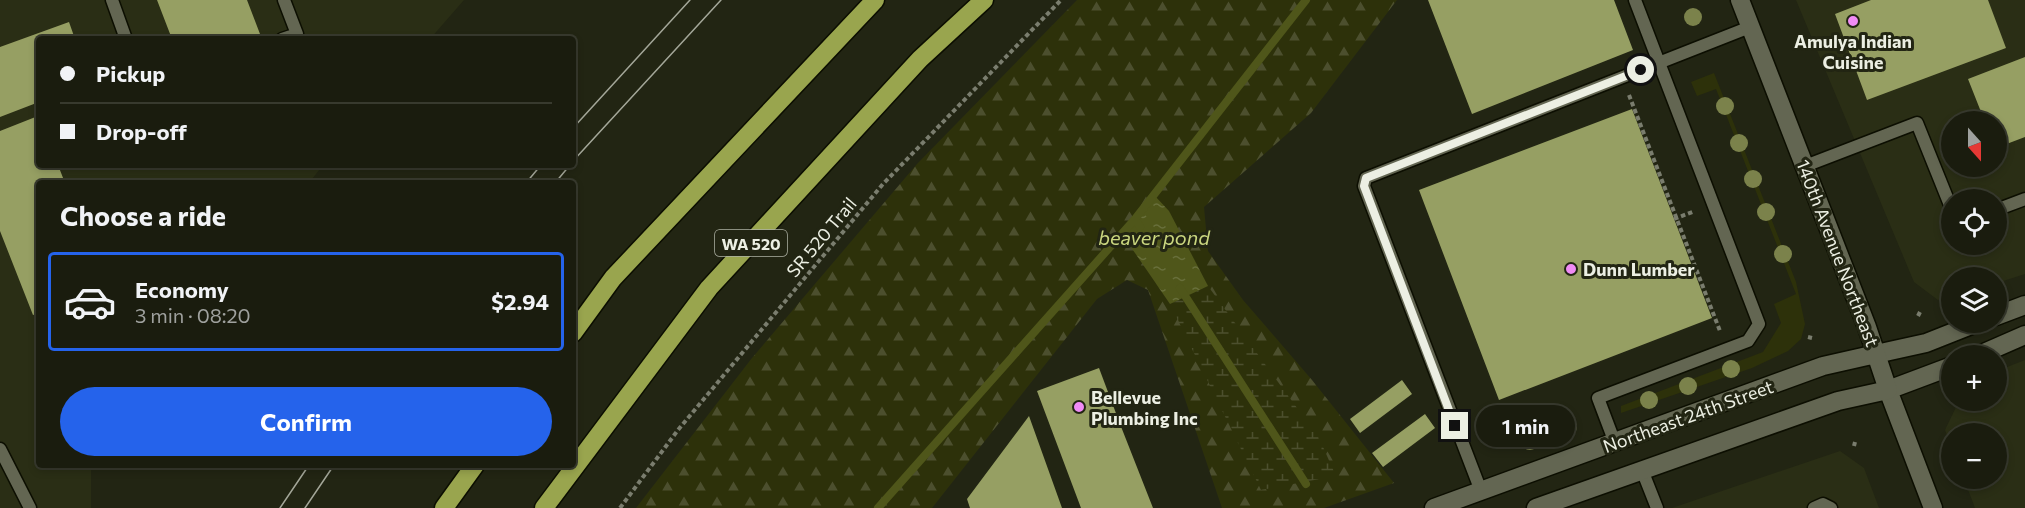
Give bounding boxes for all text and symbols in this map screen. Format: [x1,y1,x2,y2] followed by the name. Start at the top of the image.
[1846,14,1860,28] marker: Amulya Indian Cuisine
[1794,30,1912,73] place label: Amulya Indian Cuisine
[1627,56,1654,83] route start
[96,60,165,87] text: Pickup
[1941,111,2007,177] north arrow
[1941,111,2007,489] map controls
[96,118,187,145] text: Drop-off
[1792,156,1884,350] street label: 140th Avenue Northeast
[1941,189,2007,255] button: locate
[781,193,861,281] street label: SR 520 Trail
[60,199,226,232] text: Choose a ride
[1098,225,1211,249] water label: beaver pond
[715,230,787,256] road number: WA 520
[1583,258,1695,280] place label: Dunn Lumber
[1564,262,1578,276] marker: Dunn Lumber
[1941,267,2007,333] button: layers
[63,275,117,329] icon: car
[135,276,229,303] text: Economy
[491,288,549,315] text: $2.94
[135,303,251,327] text: 3 min · 08:20
[1941,345,2007,411] button: +
[1600,375,1776,457] street label: Northeast 24th Street
[1091,386,1198,429] place label: Bellevue Plumbing Inc
[60,387,552,456] button: Confirm
[1072,400,1086,414] marker: Bellevue Plumbing Inc
[1476,405,1575,447] callout: 1 min
[1441,412,1468,439] route end
[1502,414,1549,438] text: 1 min
[1941,423,2007,489] button: −

